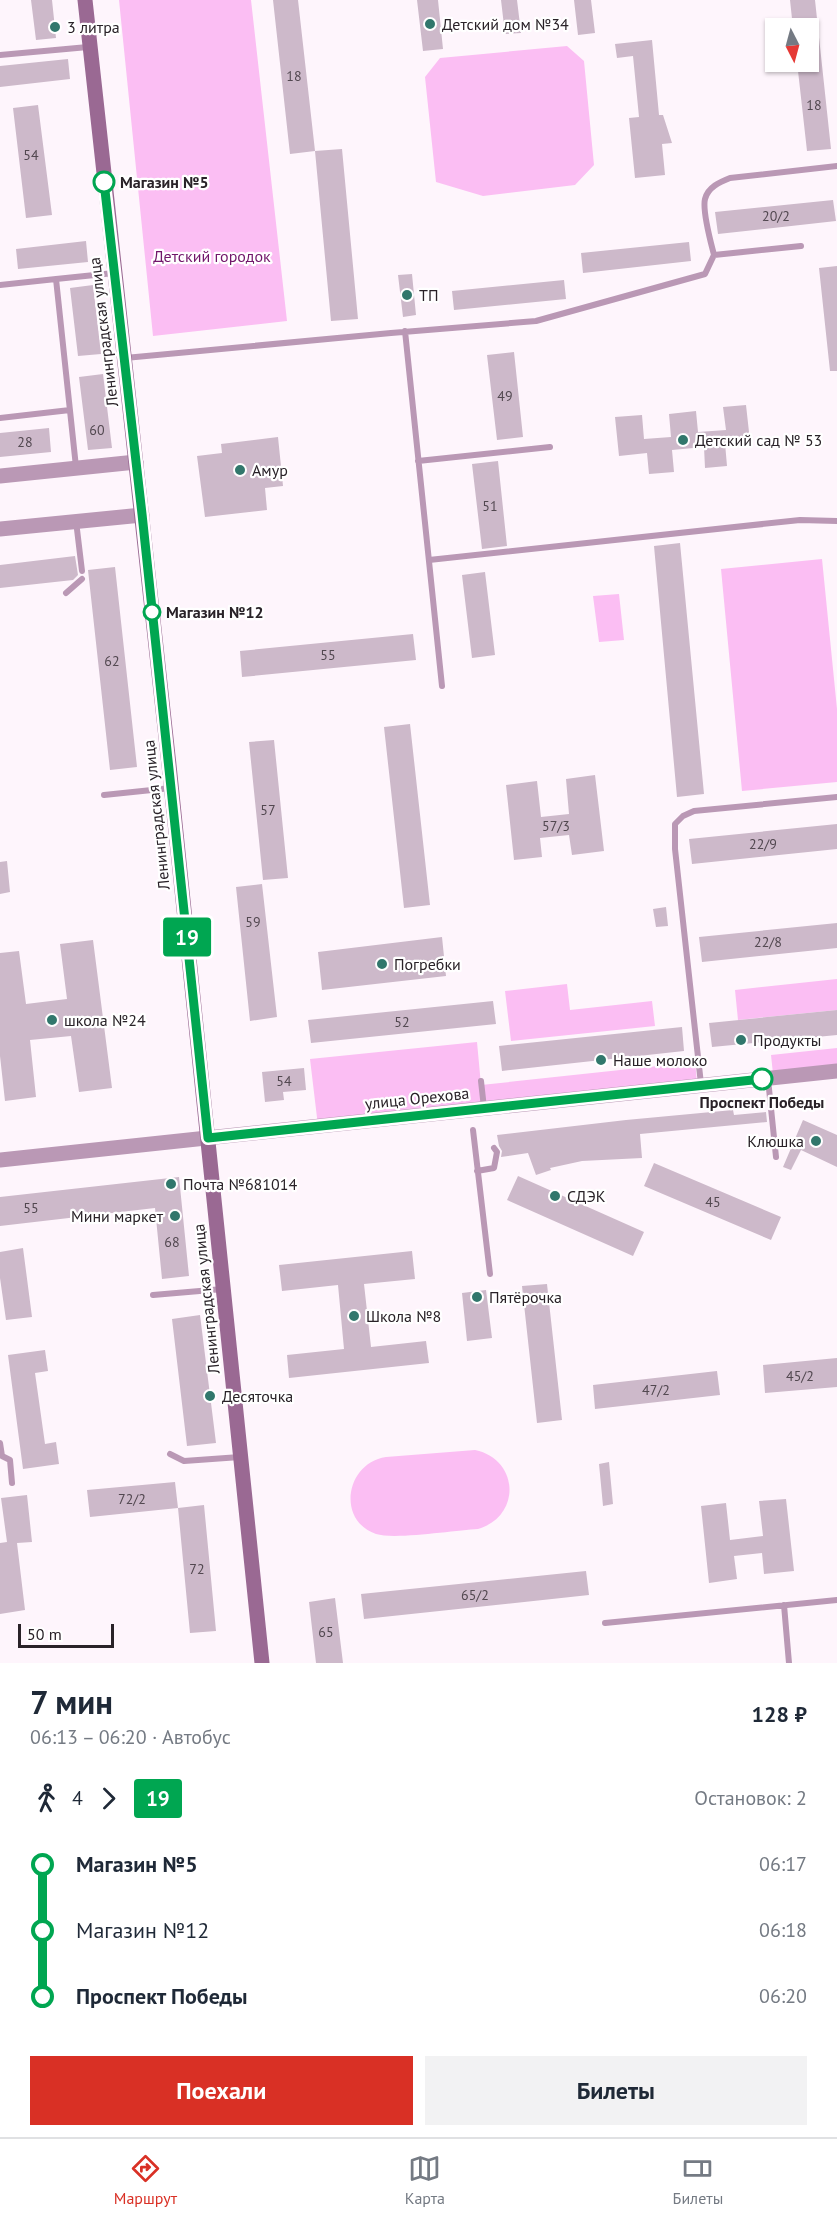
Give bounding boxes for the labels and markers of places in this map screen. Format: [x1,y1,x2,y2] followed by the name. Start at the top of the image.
[442,14,569,34] place label: Детский дом №34
[67,17,120,37] place label: 3 литра
[423,17,437,31] marker: Детский дом №34
[48,20,62,34] marker: 3 литра
[93,171,115,193] marker: Магазин №5
[120,172,208,192] place label: Магазин №5
[419,285,438,305] place label: ТП
[400,288,414,302] marker: ТП
[695,430,822,450] place label: Детский сад № 53
[676,433,690,447] marker: Детский сад № 53
[252,460,288,480] place label: Амур
[233,463,247,477] marker: Амур
[166,602,264,622] place label: Магазин №12
[143,603,161,621] marker: Магазин №12
[394,954,461,974] place label: Погребки
[375,957,389,971] marker: Погребки
[64,1010,146,1030] place label: школа №24
[45,1013,59,1027] marker: школа №24
[753,1030,821,1050] place label: Продукты
[734,1033,748,1047] marker: Продукты
[613,1050,707,1070] place label: Наше молоко
[594,1053,608,1067] marker: Наше молоко
[751,1068,773,1090] marker: Проспект Победы
[700,1092,824,1112] place label: Проспект Победы
[747,1131,804,1151] place label: Клюшка
[809,1134,823,1148] marker: Клюшка
[183,1174,298,1194] place label: Почта №681014
[164,1177,178,1191] marker: Почта №681014
[567,1186,606,1206] place label: СДЭК
[548,1189,562,1203] marker: СДЭК
[71,1206,164,1226] place label: Мини маркет
[168,1209,182,1223] marker: Мини маркет
[489,1287,562,1307] place label: Пятёрочка
[470,1290,484,1304] marker: Пятёрочка
[366,1306,441,1326] place label: Школа №8
[347,1309,361,1323] marker: Школа №8
[222,1386,293,1406] place label: Десяточка
[203,1389,217,1403] marker: Десяточка

